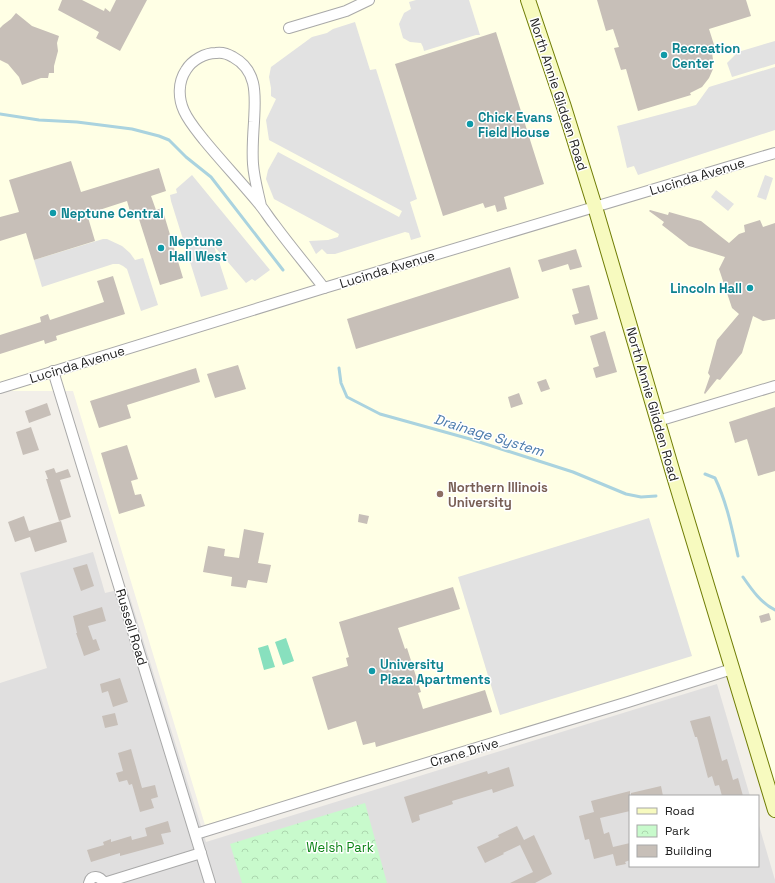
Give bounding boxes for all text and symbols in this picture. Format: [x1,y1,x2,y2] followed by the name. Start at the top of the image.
[526,16,591,173] street label: North Annie Glidden Road
[672,40,740,72] place label: Recreation Center
[659,50,669,60] marker: Recreation Center
[478,109,553,141] place label: Chick Evans Field House
[465,119,475,129] marker: Chick Evans Field House
[647,154,747,199] street label: Lucinda Avenue
[61,205,164,222] place label: Neptune Central
[48,208,58,218] marker: Neptune Central
[169,233,227,265] place label: Neptune Hall West
[156,243,166,253] marker: Neptune Hall West
[337,247,437,292] street label: Lucinda Avenue
[670,280,742,297] place label: Lincoln Hall
[745,283,755,293] marker: Lincoln Hall
[622,325,683,483] street label: North Annie Glidden Road
[27,342,127,387] street label: Lucinda Avenue
[432,410,547,461] water label: Drainage System
[448,479,548,511] place label: Northern Illinois University
[435,489,445,499] marker: Northern Illinois University
[112,587,151,667] street label: Russell Road
[380,656,491,688] place label: University Plaza Apartments
[367,666,377,676] marker: University Plaza Apartments
[428,734,500,771] street label: Crane Drive
[629,795,759,867] legend
[665,803,694,819] text: Road
[665,823,690,839] text: Park
[306,839,374,856] park label: Welsh Park
[665,843,712,859] text: Building

